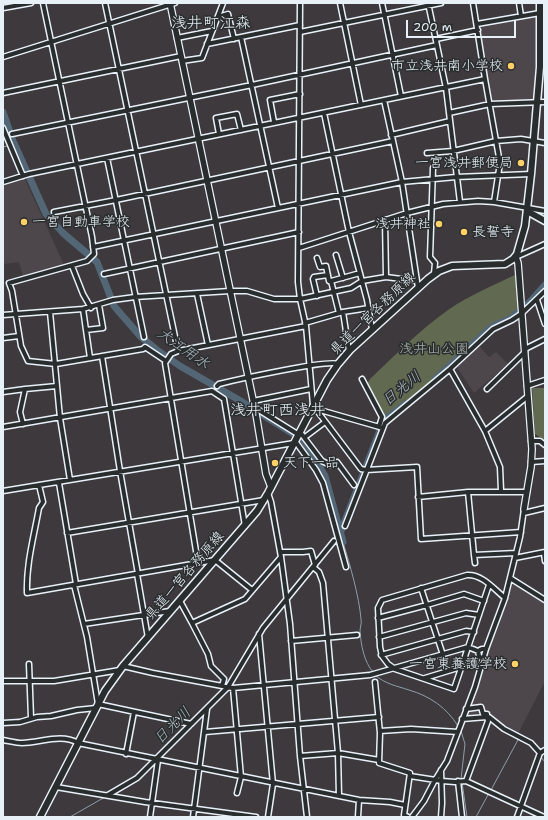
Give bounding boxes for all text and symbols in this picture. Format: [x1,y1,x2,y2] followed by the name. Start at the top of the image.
[408,12,518,38] scale bar
[171,14,251,34] district label: 浅井町江森
[413,19,452,35] text: 200 m
[391,58,503,74] place label: 市立浅井南小学校
[506,61,516,71] marker: 市立浅井南小学校
[415,155,513,171] place label: 一宮浅井郵便局
[516,158,526,168] marker: 一宮浅井郵便局
[32,214,130,230] place label: 一宮自動車学校
[375,216,431,232] place label: 浅井神社
[19,217,29,227] marker: 一宮自動車学校
[434,219,444,229] marker: 浅井神社
[472,224,514,240] place label: 長誓寺
[459,227,469,237] marker: 長誓寺
[327,269,419,359] street label: 県道一宮各務原線
[153,324,213,374] water label: 大江用水
[399,341,469,357] park label: 浅井山公園
[379,368,425,410] water label: 日光川
[230,401,326,421] district label: 浅井町西浅井
[283,455,339,471] place label: 天下一品
[270,458,280,468] marker: 天下一品
[142,528,228,624] street label: 県道一宮各務原線
[409,656,507,672] place label: 一宮東養護学校
[510,659,520,669] marker: 一宮東養護学校
[151,704,195,748] water label: 日光川

